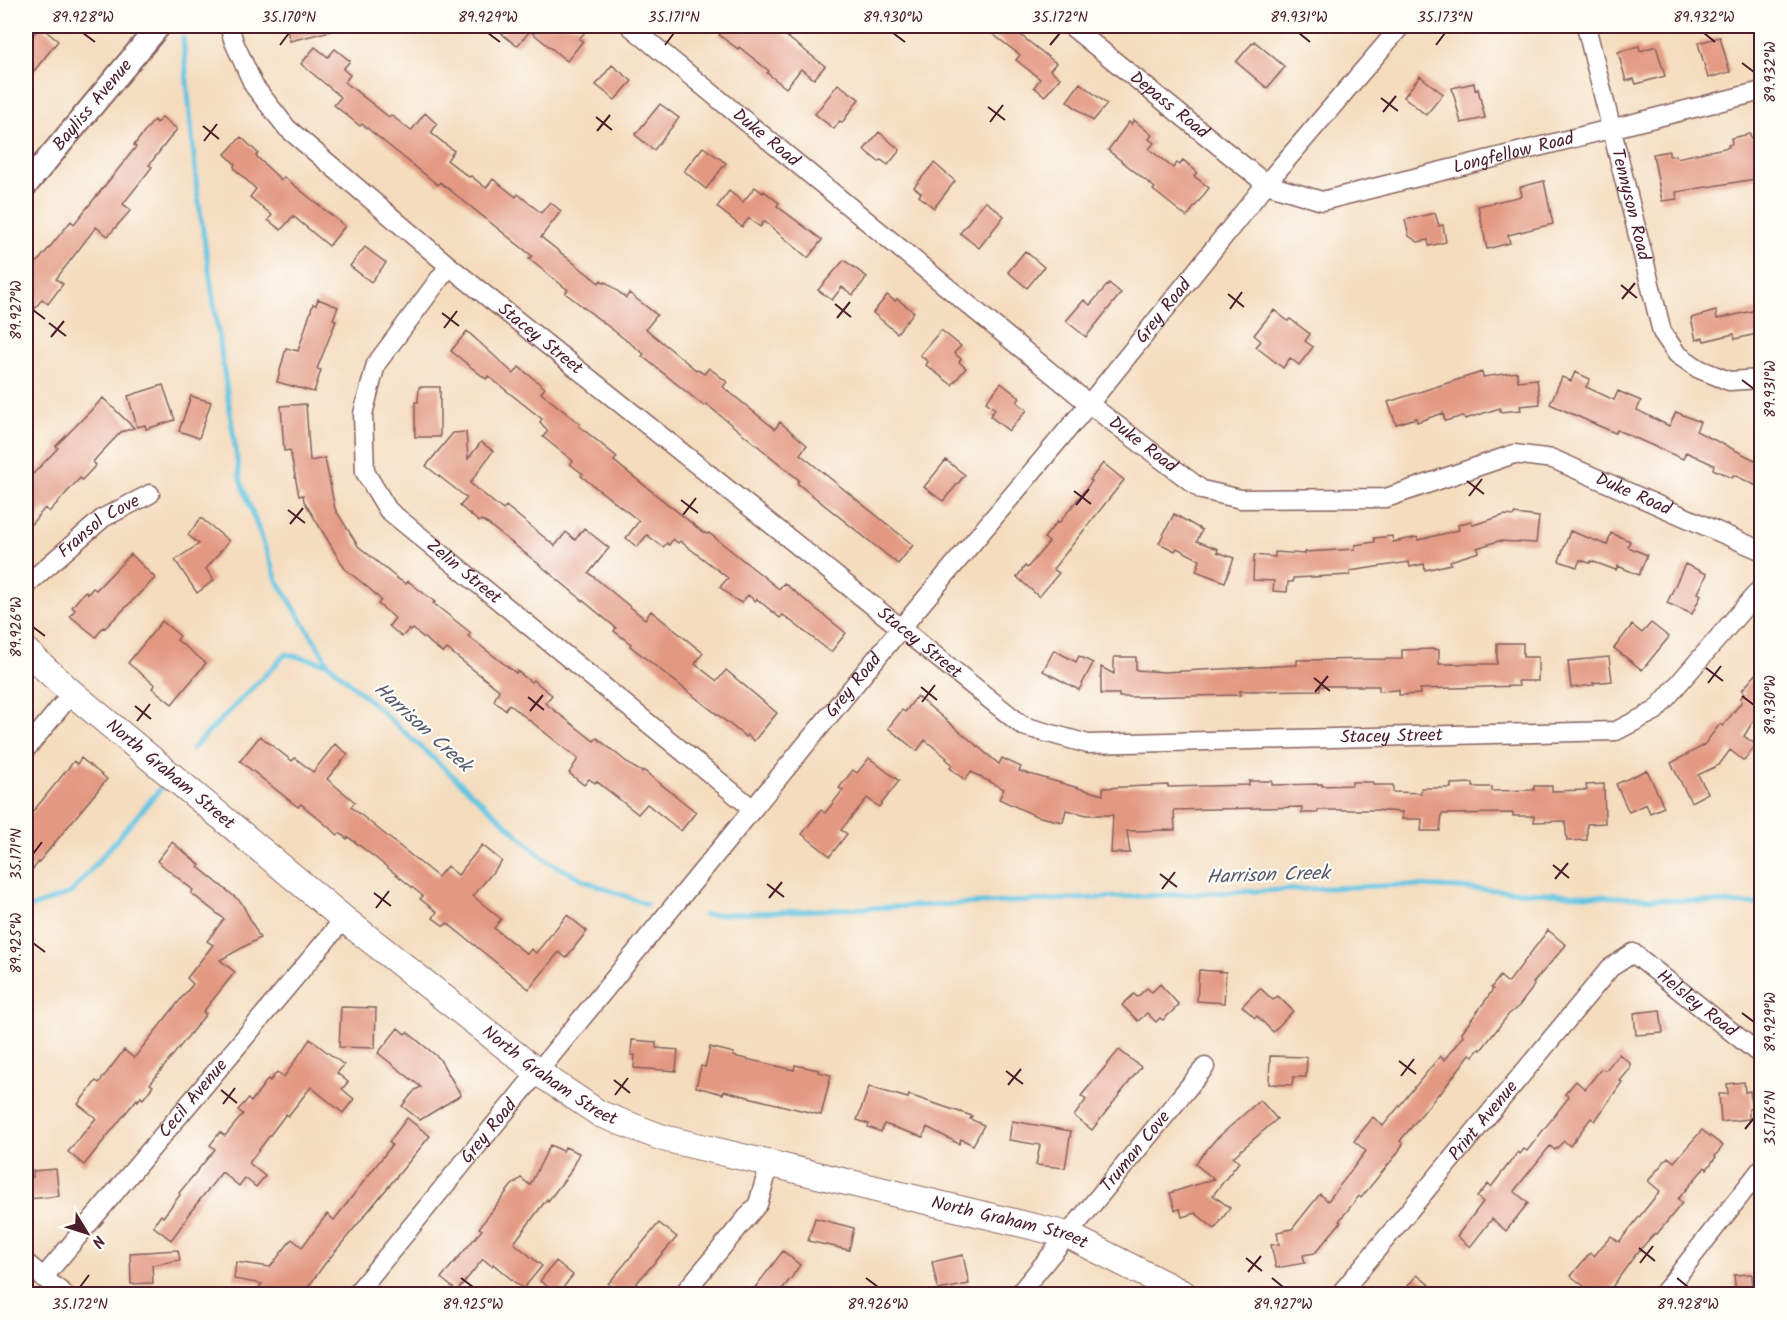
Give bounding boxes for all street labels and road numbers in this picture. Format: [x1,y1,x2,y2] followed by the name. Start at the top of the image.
[45,53,140,158] street label: Bayliss Avenue
[1123,64,1216,147] street label: Depass Road
[726,101,807,175] street label: Duke Road
[1450,124,1578,182] street label: Longfellow Road
[1603,146,1658,264] street label: Tennyson Road
[1128,271,1200,350] street label: Grey Road
[491,296,590,383] street label: Stacey Street
[1102,409,1184,481] street label: Duke Road
[1591,465,1677,524] street label: Duke Road
[51,487,145,566] street label: Fransol Cove
[419,532,509,612] street label: Zelin Street
[870,600,969,687] street label: Stacey Street
[818,646,890,725] street label: Grey Road
[99,712,242,838] street label: North Graham Street
[1340,721,1444,752] street label: Stacey Street
[1650,962,1744,1046] street label: Helsley Road
[475,1018,623,1134] street label: North Graham Street
[151,1053,235,1145] street label: Cecil Avenue
[1441,1074,1526,1167] street label: Print Avenue
[453,1092,525,1170] street label: Grey Road
[1093,1104,1178,1199] street label: Truman Cove
[928,1188,1094,1258] street label: North Graham Street

